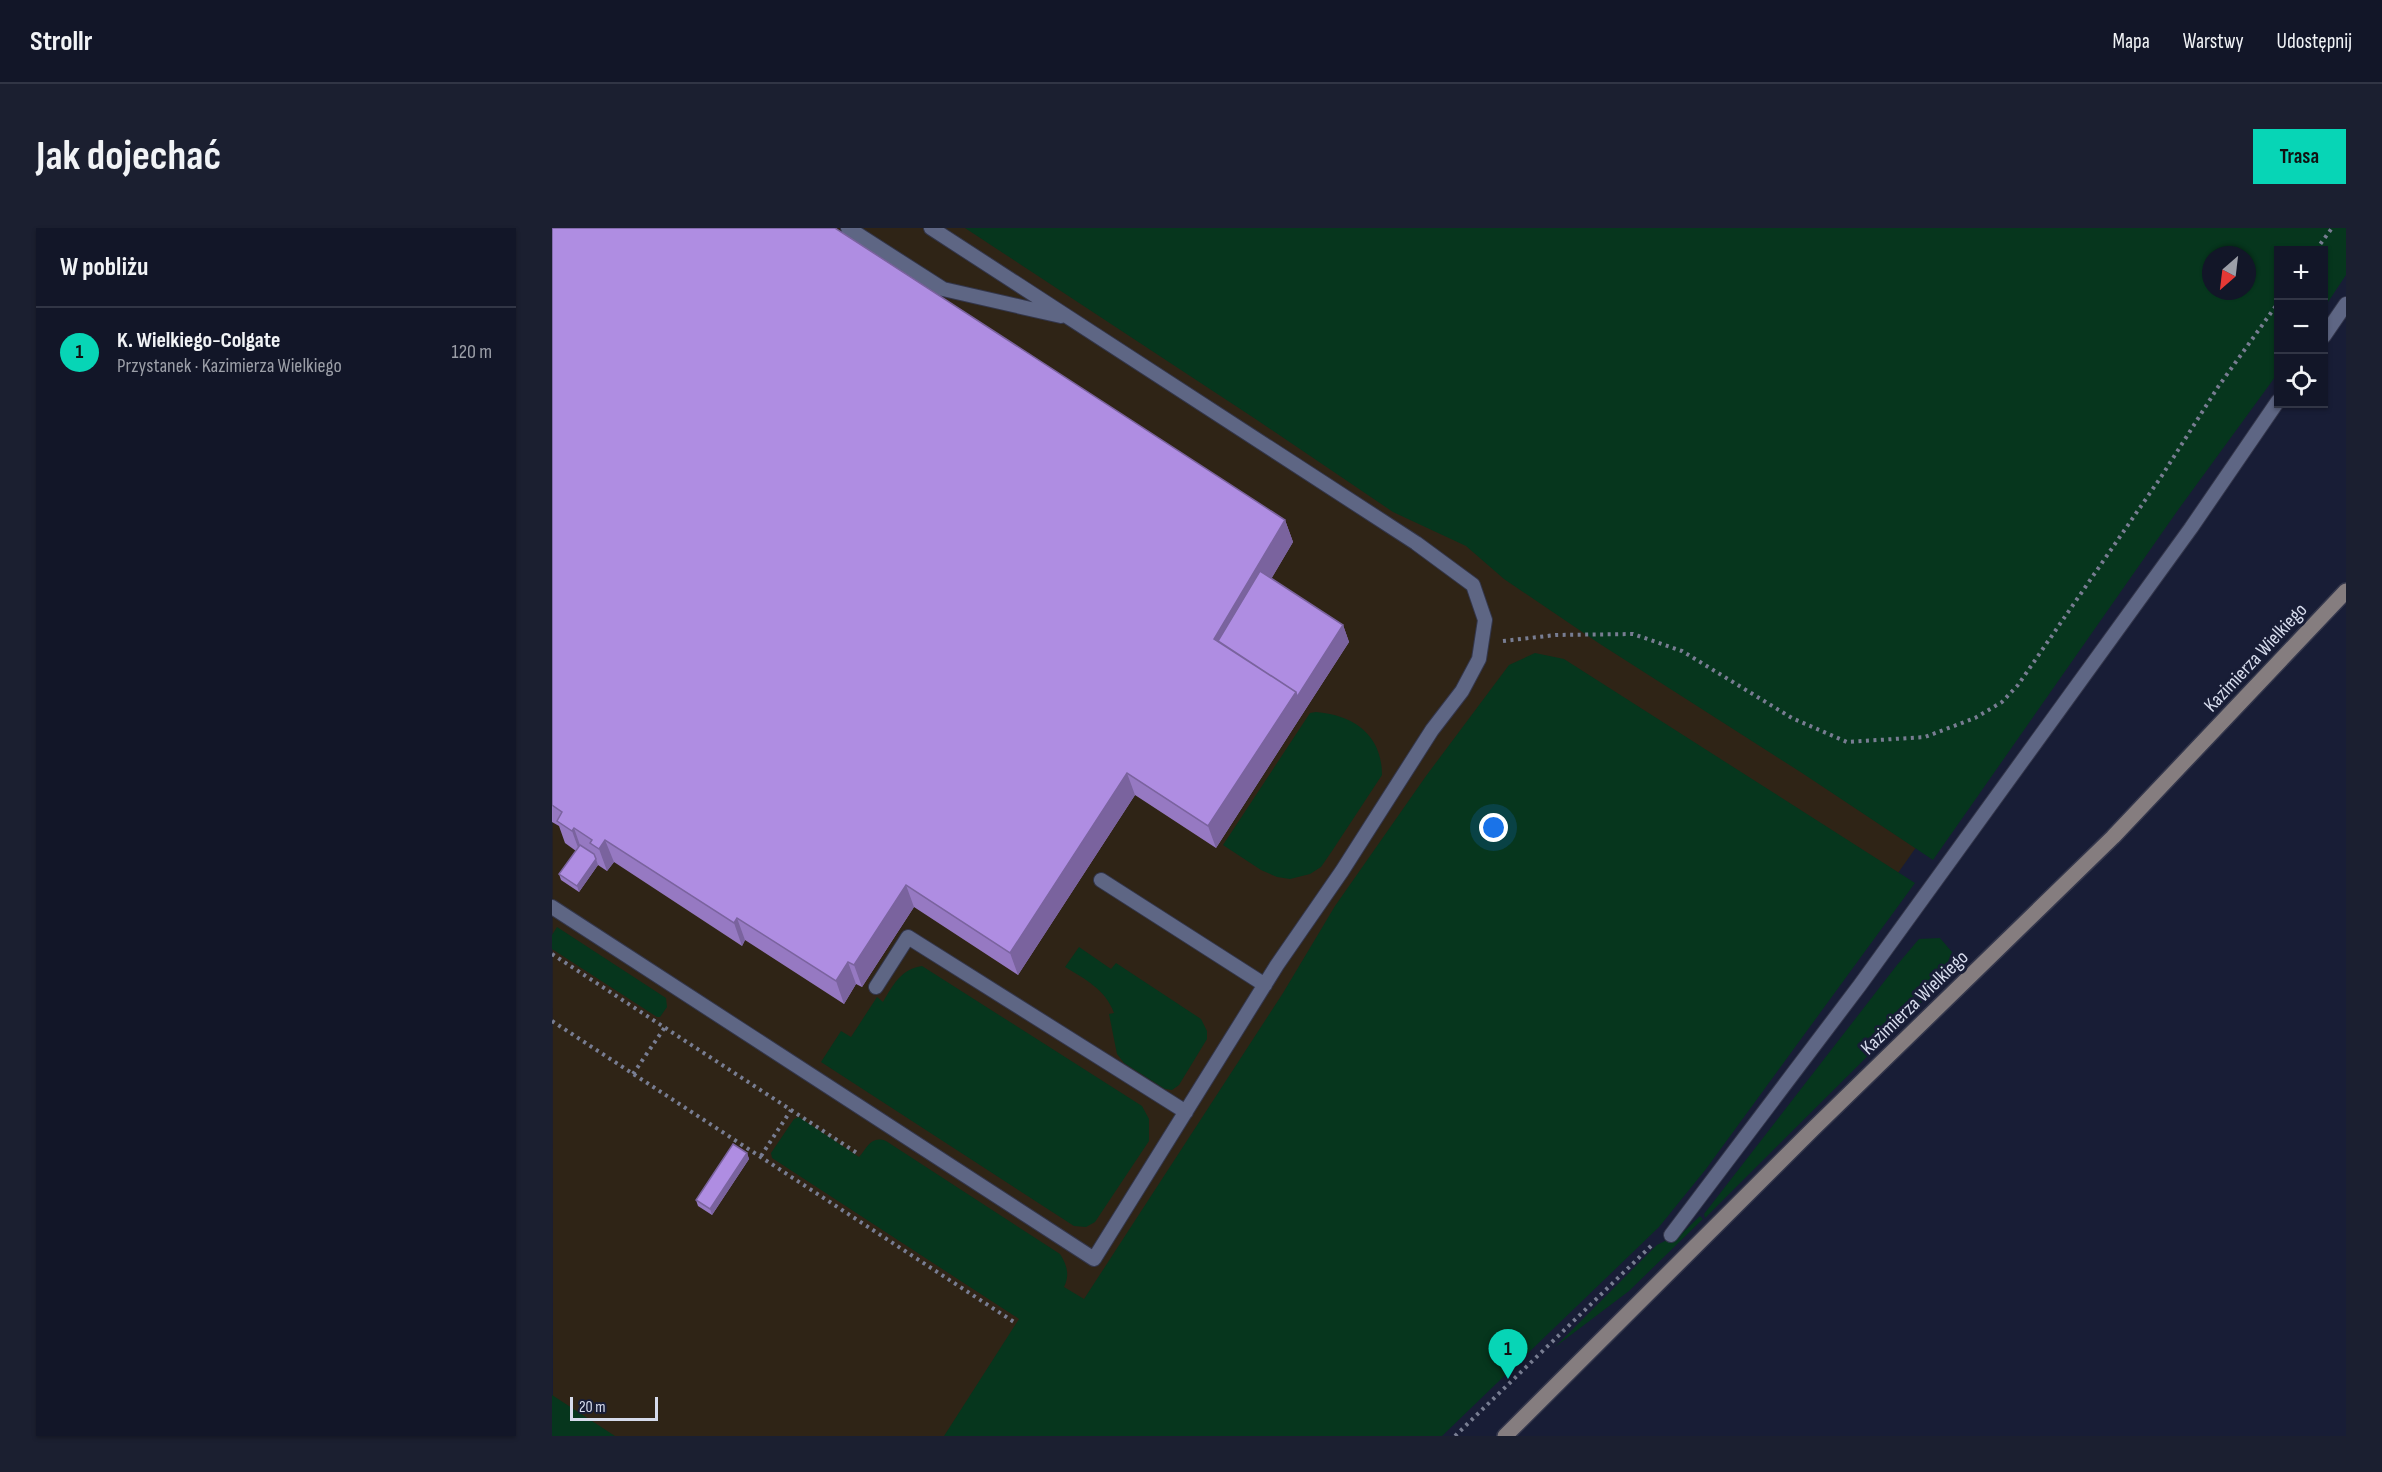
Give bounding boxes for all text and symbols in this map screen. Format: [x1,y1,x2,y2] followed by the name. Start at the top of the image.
[30,25,92,58] text: Strollr
[2112,29,2150,54] text: Mapa
[2183,29,2244,54] text: Warstwy
[2277,29,2352,54] text: Udostępnij
[2253,129,2346,184] button: Trasa
[36,131,221,182] text: Jak dojechać
[2202,246,2256,300] north arrow
[2274,246,2328,408] map controls
[2274,246,2328,300] button: +
[60,252,148,283] text: W pobliżu
[2274,300,2328,354] button: −
[117,327,280,354] text: K. Wielkiego-Colgate
[76,340,83,364] text: 1
[452,340,492,364] text: 120 m
[117,354,342,378] text: Przystanek · Kazimierza Wielkiego
[2274,354,2328,408] button: locate
[2199,598,2312,717] street label: Kazimierza Wielkiego
[1479,813,1508,842] your location
[1856,945,1973,1060] street label: Kazimierza Wielkiego
[1488,1330,1528,1379] pin: 1
[570,1394,658,1422] scale bar
[579,1398,606,1417] text: 20 m

